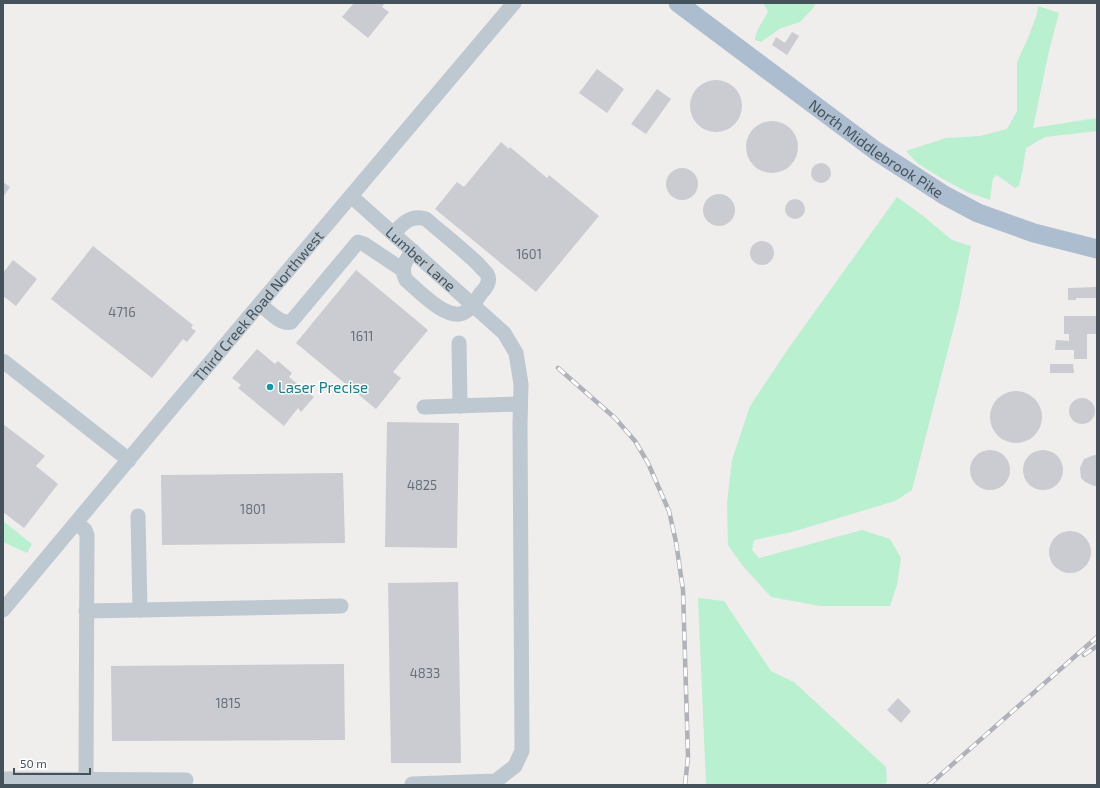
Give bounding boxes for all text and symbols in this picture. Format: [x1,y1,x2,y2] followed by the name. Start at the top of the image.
[806,95,947,201] street label: North Middlebrook Pike
[382,223,460,295] street label: Lumber Lane
[189,227,327,385] street label: Third Creek Road Northwest
[516,246,542,262] house number: 1601
[108,304,136,320] house number: 4716
[351,328,373,344] house number: 1611
[278,378,368,396] place label: Laser Precise
[265,382,275,392] marker: Laser Precise
[407,477,437,493] house number: 4825
[240,501,266,517] house number: 1801
[410,665,440,681] house number: 4833
[215,695,241,711] house number: 1815
[14,750,90,776] scale bar
[20,756,47,770] text: 50 m

